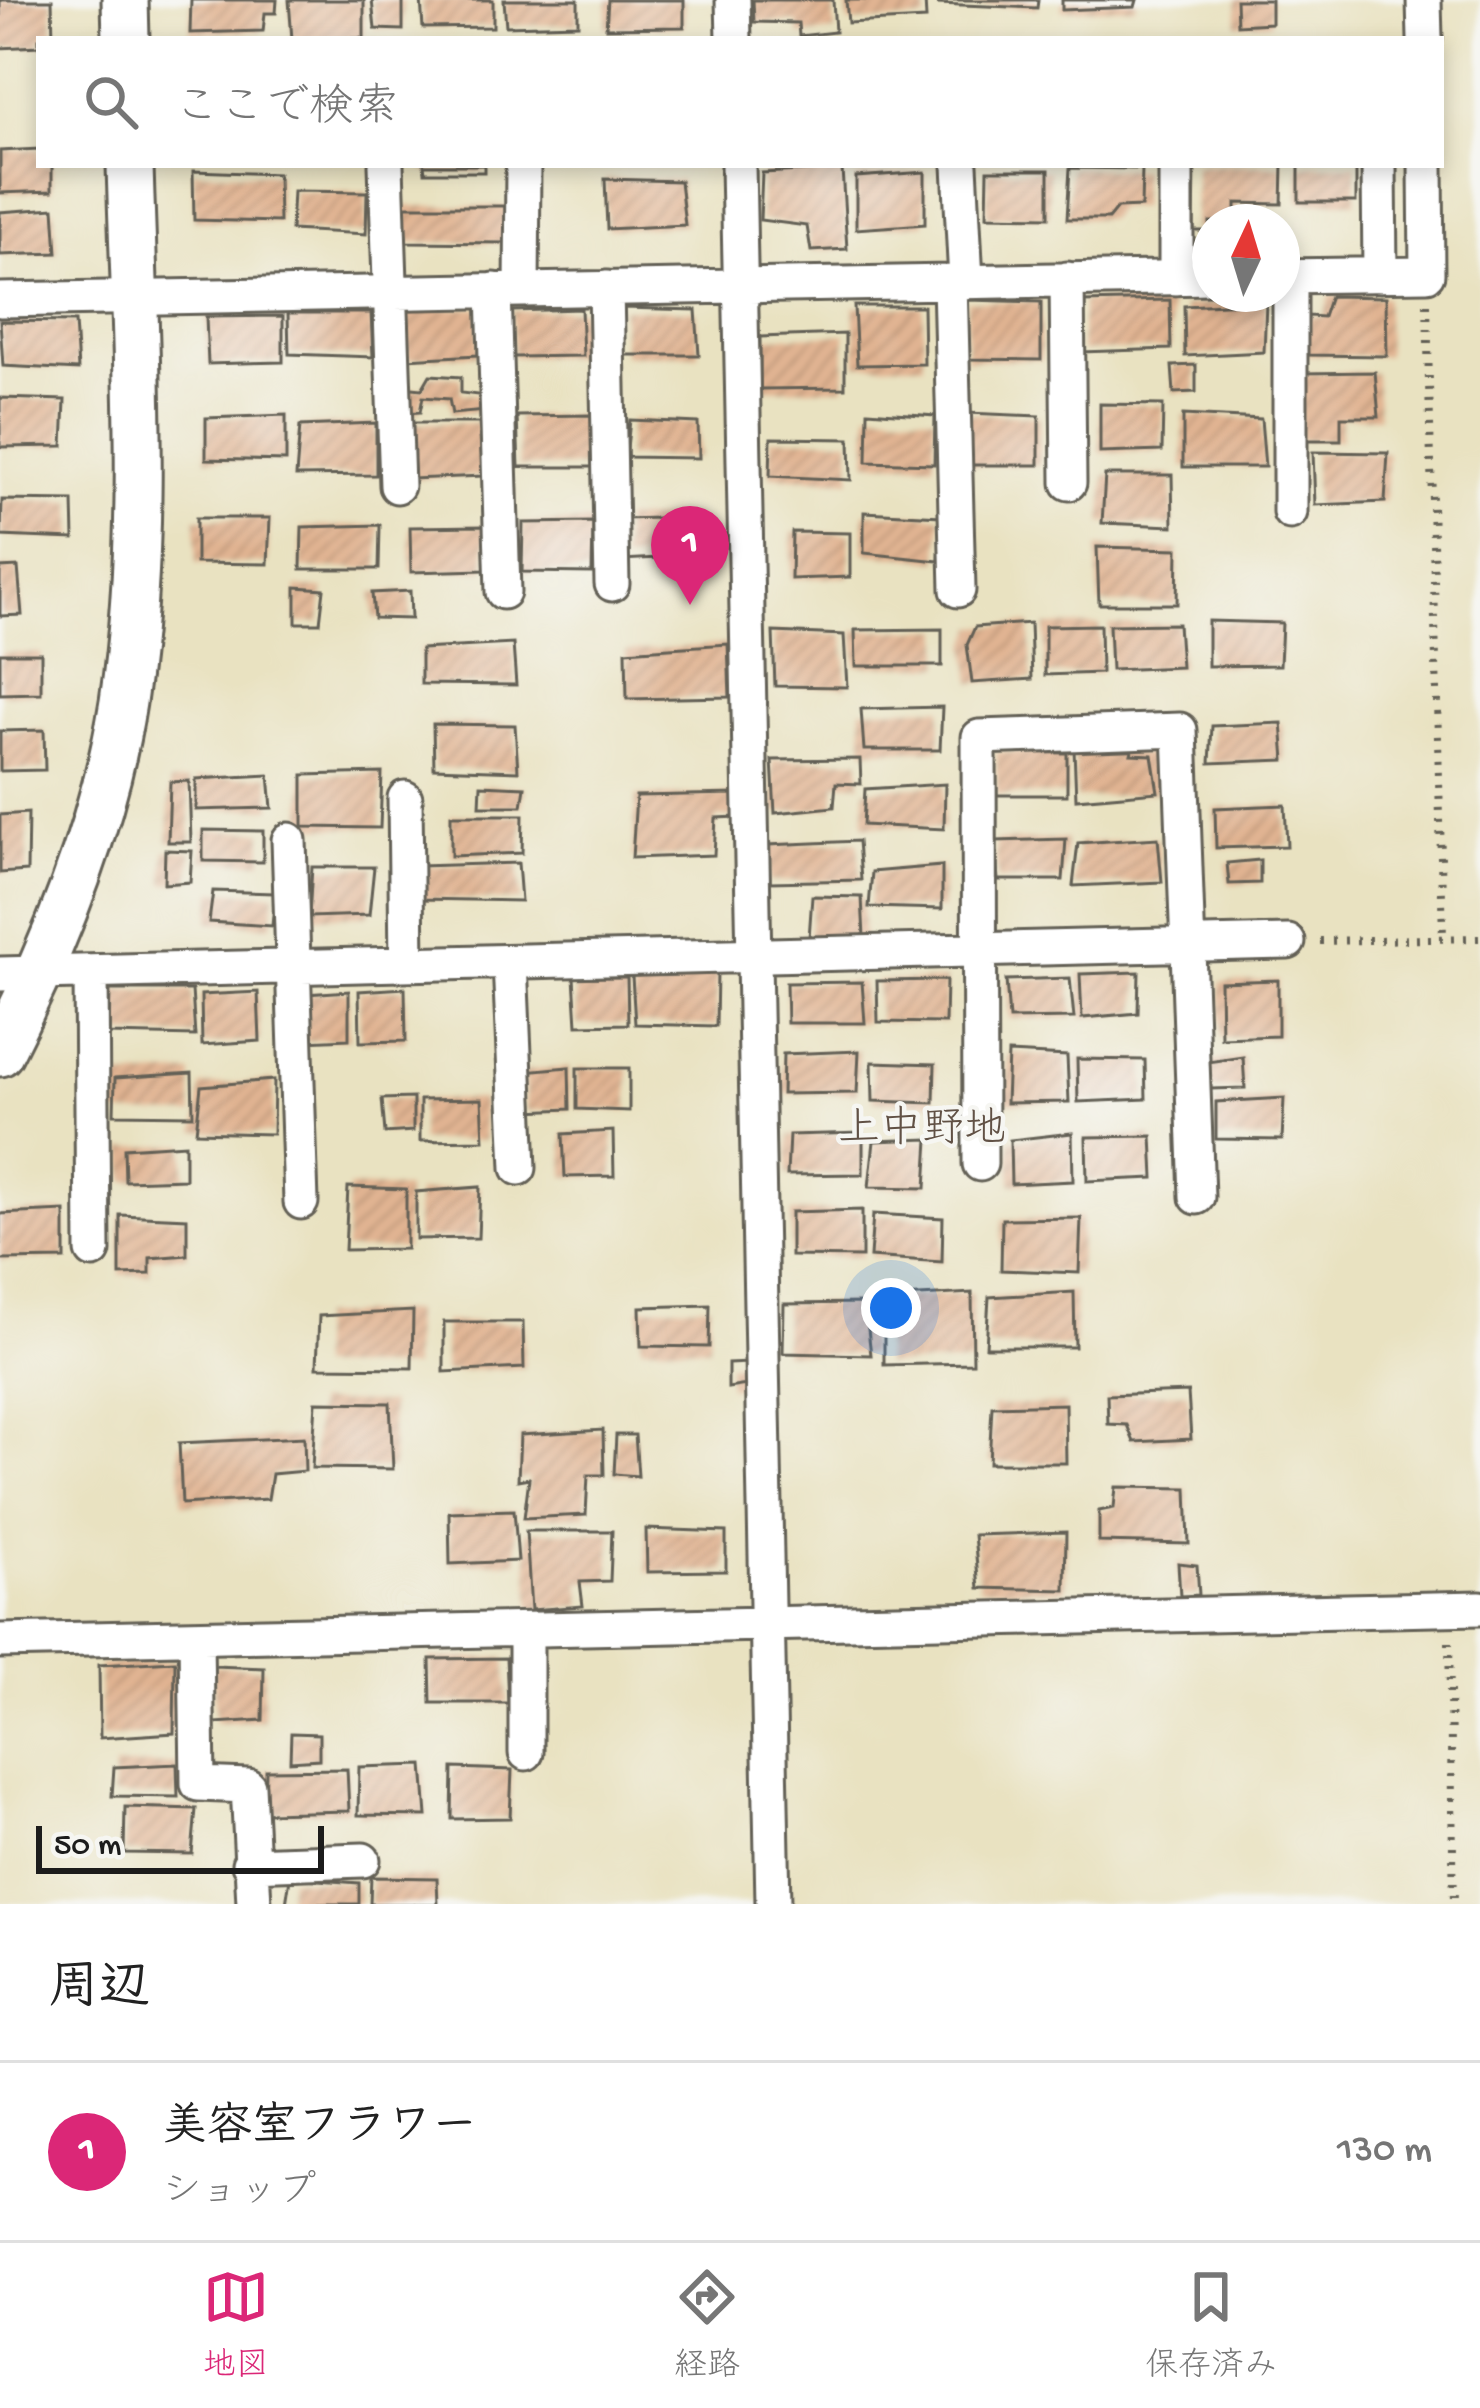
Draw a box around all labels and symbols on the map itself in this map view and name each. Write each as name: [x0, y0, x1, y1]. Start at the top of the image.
north arrow: [1192, 204, 1300, 312]
pin: 1: [651, 506, 729, 605]
district label: 上中野地: [838, 1105, 1006, 1157]
your location: [861, 1278, 921, 1338]
scale bar: [36, 1820, 324, 1873]

